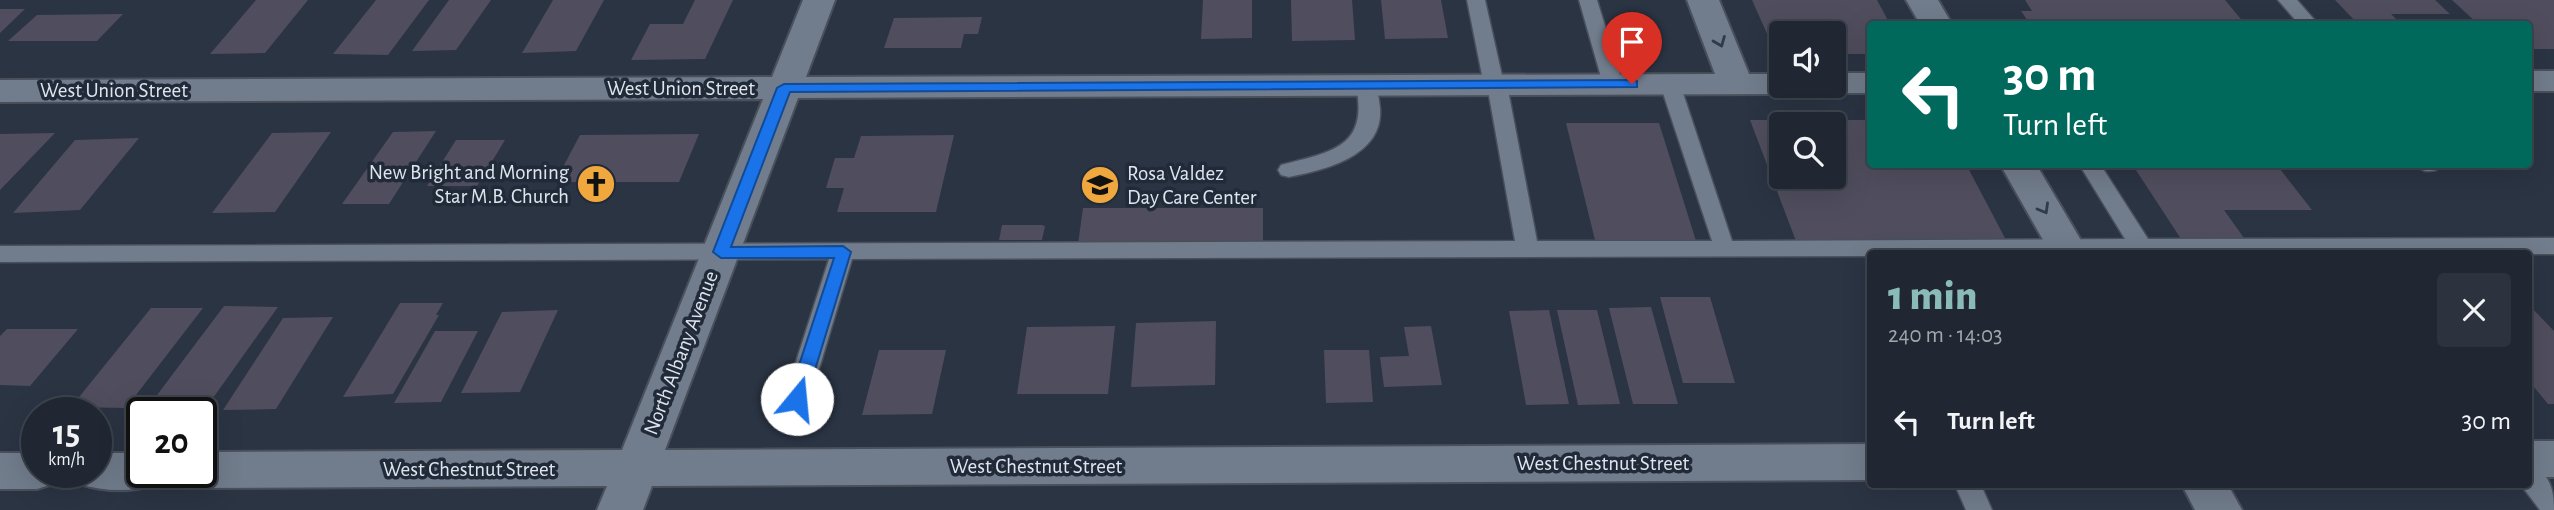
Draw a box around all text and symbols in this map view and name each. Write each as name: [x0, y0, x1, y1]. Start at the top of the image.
pin: [1602, 12.0, 1662, 84]
map controls: [1769, 21, 1846, 189]
button: sound: [1769, 21, 1846, 98]
icon: arrive: [1613, 23, 1651, 61]
one-way arrow: [1711, 35, 1725, 47]
icon: left: [1888, 49, 1979, 140]
text: 30 m: [2003, 51, 2097, 100]
street label: West Union Street: [607, 78, 755, 99]
street label: West Union Street: [40, 80, 188, 101]
text: Turn left: [2003, 109, 2107, 141]
button: search: [1769, 112, 1846, 189]
place label: New Bright and Morning Star M.B. Church: [369, 162, 570, 207]
church icon: New Bright and Morning Star M.B. Church: [575, 163, 617, 205]
place label: Rosa Valdez Day Care Center: [1127, 163, 1257, 208]
school or university icon: Rosa Valdez Day Care Center: [1079, 164, 1121, 206]
one-way arrow: [2035, 202, 2048, 215]
street label: North Albany Avenue: [640, 268, 722, 438]
button: close: [2437, 273, 2511, 347]
text: 1 min: [1888, 275, 1977, 317]
text: 240 m · 14:03: [1888, 324, 2003, 347]
position arrow: [760, 362, 834, 436]
speed limit sign: 20: [126, 397, 217, 488]
icon: left: [1888, 403, 1926, 441]
text: Turn left: [1947, 408, 2035, 434]
text: 30 m: [2461, 408, 2511, 434]
text: 15: [53, 416, 80, 451]
text: km/h: [48, 451, 85, 469]
street label: West Chestnut Street: [1517, 453, 1690, 474]
street label: West Chestnut Street: [950, 456, 1123, 477]
street label: West Chestnut Street: [383, 459, 556, 480]

